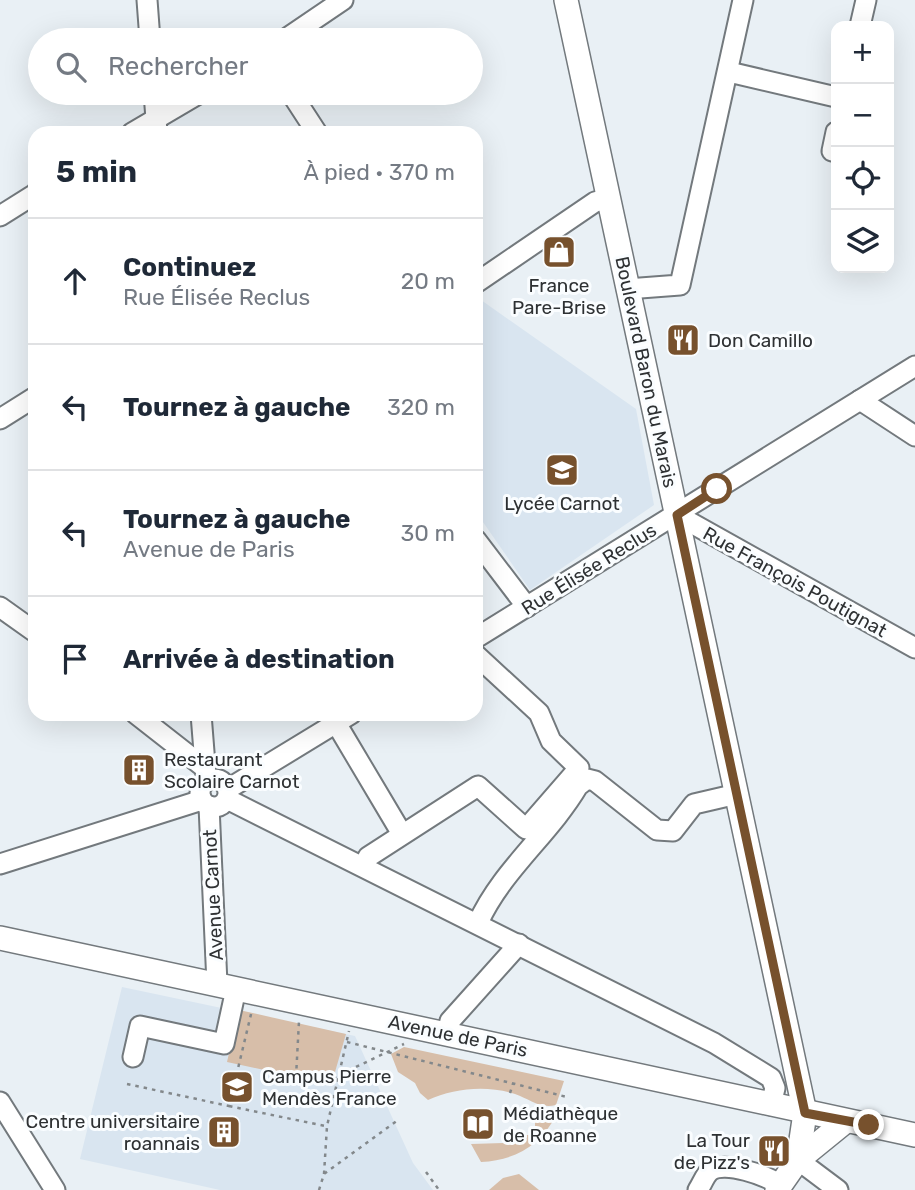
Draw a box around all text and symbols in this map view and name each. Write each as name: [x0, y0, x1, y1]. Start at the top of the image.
map controls: [831, 21, 894, 273]
button: +: [831, 21, 894, 84]
search box: [28, 28, 483, 105]
icon: search: [52, 48, 90, 86]
text: Rechercher: [108, 51, 248, 82]
button: −: [831, 84, 894, 147]
button: locate: [831, 147, 894, 210]
text: 5 min: [56, 154, 137, 190]
text: À pied · 370 m: [304, 158, 455, 186]
button: layers: [831, 210, 894, 273]
shop icon: France Pare-Brise: [540, 233, 578, 271]
text: Continuez: [123, 252, 256, 283]
street label: Boulevard Baron du Marais: [610, 254, 682, 490]
icon: ahead: [56, 262, 94, 300]
text: 20 m: [401, 267, 455, 295]
place label: France Pare-Brise: [512, 274, 606, 319]
text: Rue Élisée Reclus: [123, 283, 310, 311]
restaurant icon: Don Camillo: [664, 321, 702, 359]
place label: Don Camillo: [708, 329, 813, 352]
icon: left: [56, 388, 94, 426]
text: Tournez à gauche: [123, 392, 351, 423]
text: 320 m: [387, 393, 455, 421]
school or university icon: Lycée Carnot: [543, 451, 581, 489]
route start: [701, 473, 732, 504]
place label: Lycée Carnot: [504, 492, 620, 515]
text: Tournez à gauche: [123, 504, 351, 535]
icon: left: [56, 514, 94, 552]
street label: Rue Élisée Reclus: [517, 518, 661, 620]
text: 30 m: [400, 519, 455, 547]
street label: Rue François Poutignat: [699, 522, 891, 642]
text: Avenue de Paris: [123, 535, 295, 563]
icon: arrive: [56, 640, 94, 678]
text: Arrivée à destination: [123, 644, 395, 675]
place label: Restaurant Scolaire Carnot: [164, 748, 300, 793]
building icon: Restaurant Scolaire Carnot: [120, 751, 158, 789]
street label: Avenue Carnot: [198, 828, 228, 961]
street label: Avenue de Paris: [386, 1010, 530, 1062]
place label: Campus Pierre Mendès France: [262, 1065, 397, 1110]
school or university icon: Campus Pierre Mendès France: [218, 1068, 256, 1106]
place label: Médiathèque de Roanne: [503, 1102, 618, 1147]
library icon: Médiathèque de Roanne: [459, 1105, 497, 1143]
route end: [853, 1109, 884, 1140]
place label: Centre universitaire roannais: [26, 1110, 200, 1155]
building icon: Centre universitaire roannais: [205, 1113, 243, 1151]
place label: La Tour de Pizz's: [674, 1129, 751, 1174]
restaurant icon: La Tour de Pizz's: [755, 1132, 793, 1170]

